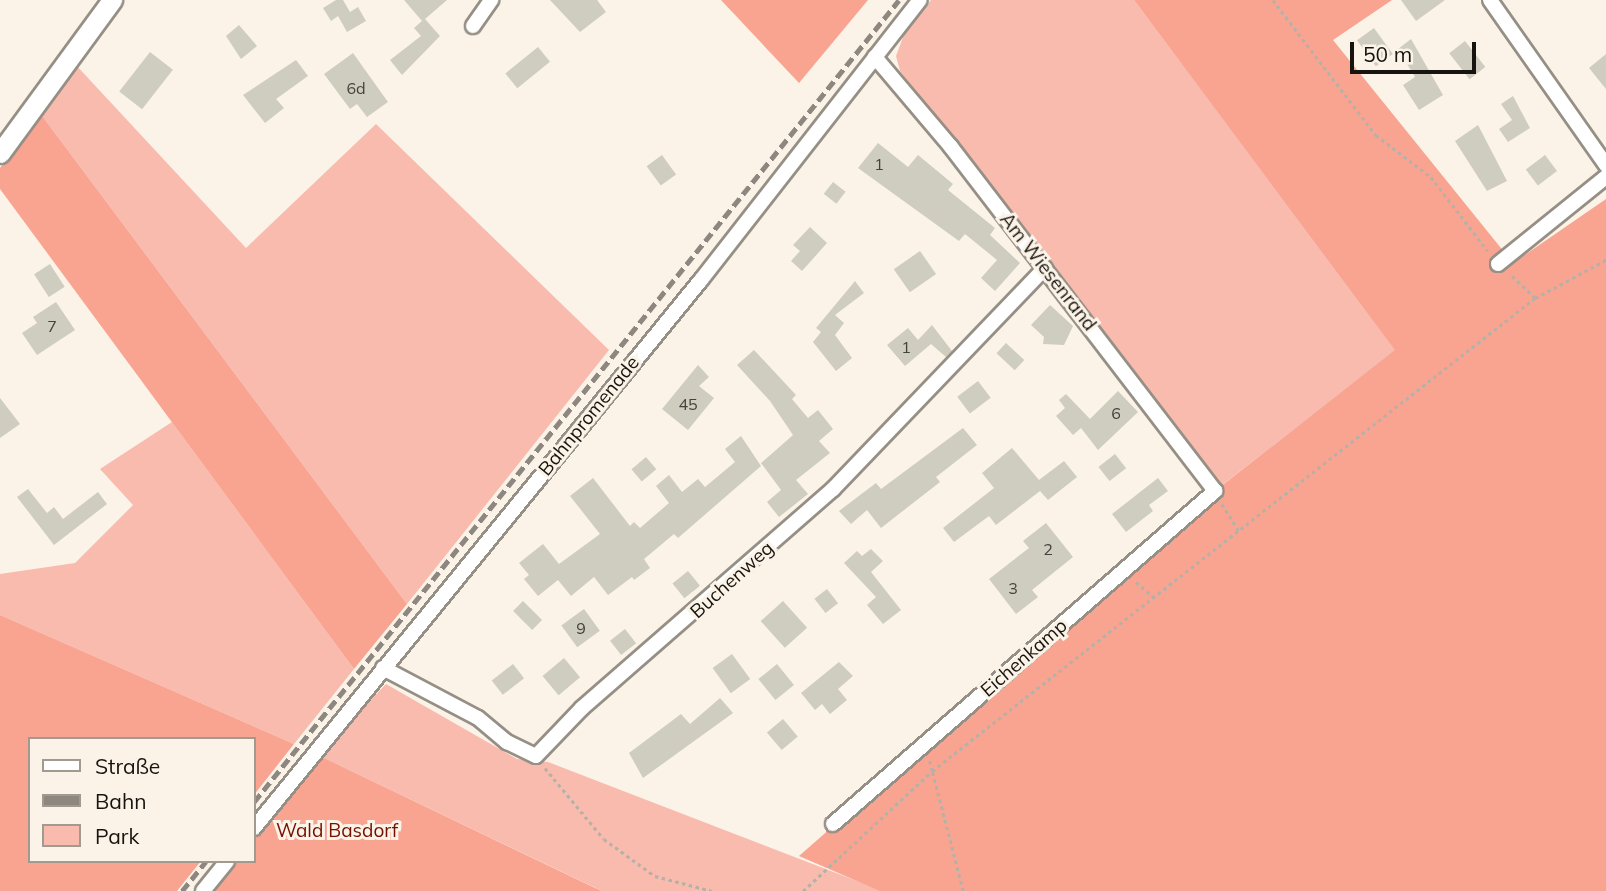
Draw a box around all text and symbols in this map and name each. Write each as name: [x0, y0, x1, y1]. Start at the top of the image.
scale bar: [1354, 28, 1480, 72]
text: 50 m: [1363, 41, 1412, 67]
house number: 6d: [346, 78, 366, 98]
house number: 1: [874, 154, 884, 174]
street label: Am Wiesenrand: [995, 209, 1101, 335]
house number: 7: [47, 316, 57, 336]
house number: 1: [901, 337, 911, 357]
street label: Bahnpromenade: [534, 352, 644, 480]
house number: 45: [678, 394, 698, 414]
house number: 6: [1111, 403, 1121, 423]
street label: Buchenweg: [686, 537, 778, 623]
house number: 2: [1043, 539, 1053, 559]
house number: 3: [1008, 578, 1018, 598]
street label: Eichenkamp: [976, 614, 1072, 702]
house number: 9: [576, 618, 586, 638]
legend: [28, 737, 256, 863]
text: Straße: [95, 753, 160, 779]
text: Bahn: [95, 788, 147, 814]
park label: Wald Basdorf: [276, 820, 398, 842]
text: Park: [95, 823, 139, 849]

